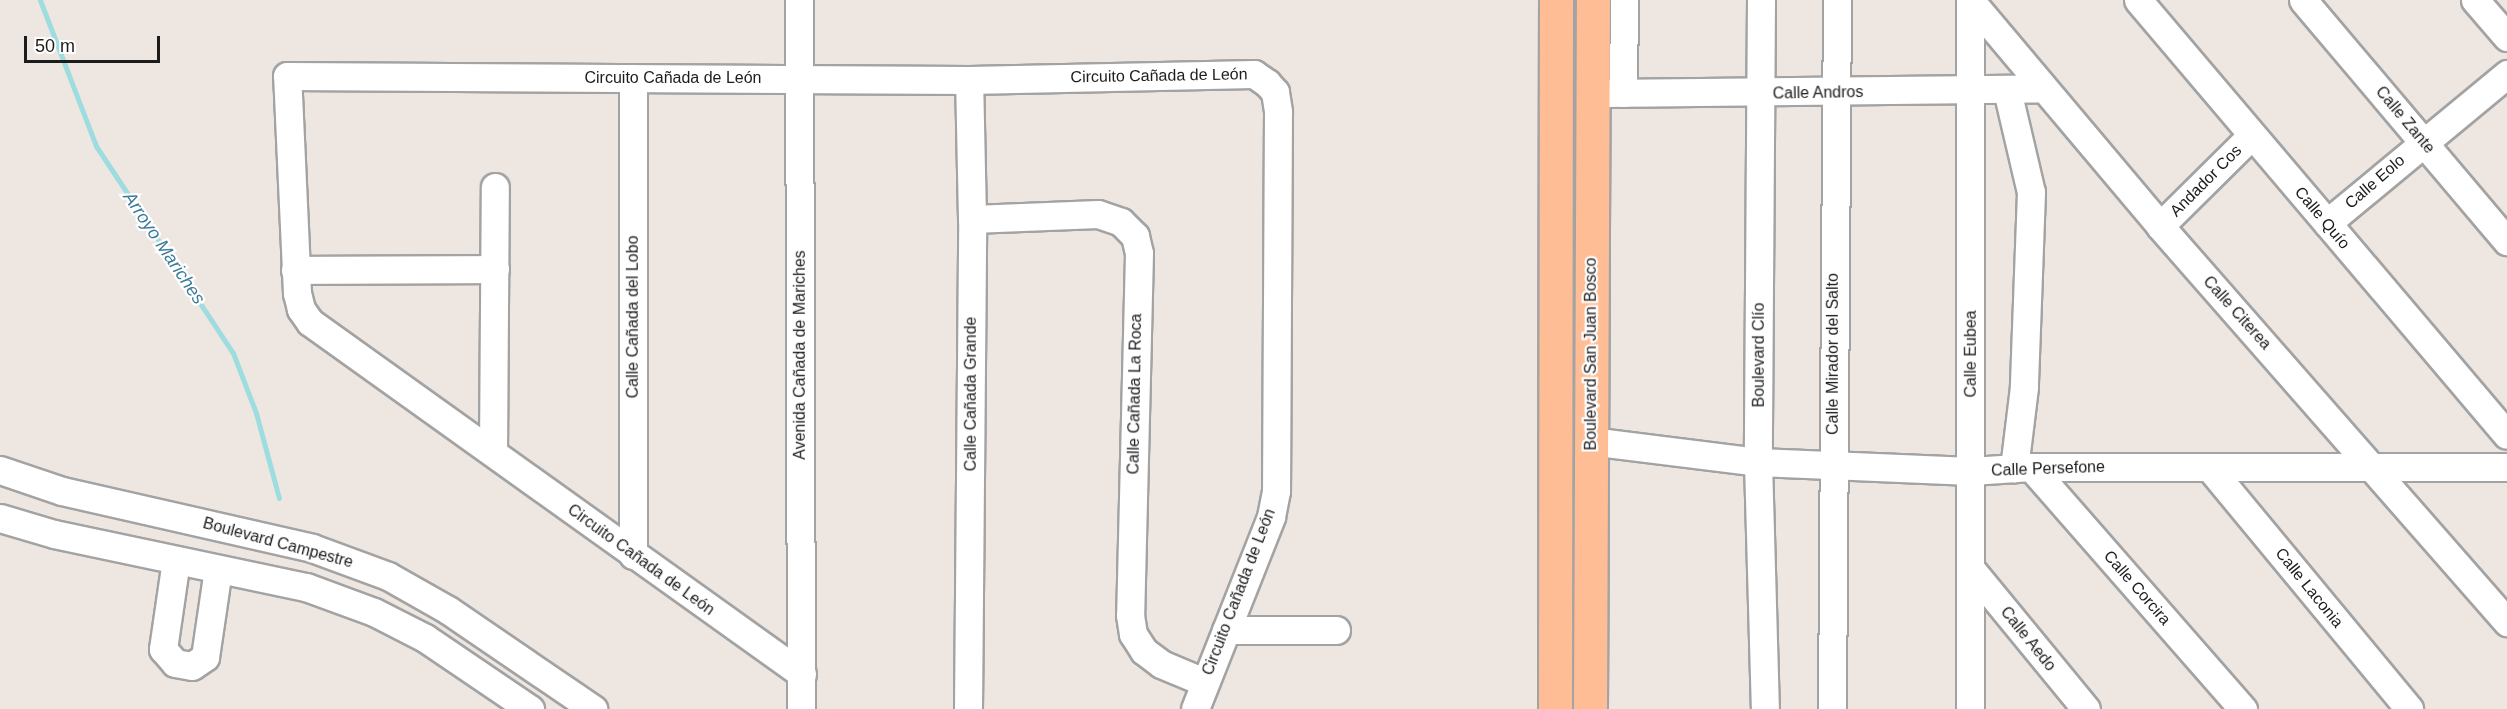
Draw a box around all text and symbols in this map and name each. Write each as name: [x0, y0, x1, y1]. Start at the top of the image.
scale bar: [27, 24, 164, 62]
text: 50 m: [35, 36, 75, 56]
street label: Circuito Cañada de León: [1070, 65, 1248, 87]
street label: Circuito Cañada de León: [584, 68, 762, 88]
street label: Calle Zante: [2371, 82, 2439, 158]
street label: Calle Andros: [1772, 83, 1864, 103]
street label: Andador Cos: [2166, 141, 2246, 221]
street label: Calle Eolo: [2341, 151, 2409, 213]
street label: Calle Quío: [2290, 183, 2354, 253]
water label: Arroyo Mariches: [118, 188, 210, 308]
street label: Calle Cañada del Lobo: [623, 236, 643, 398]
street label: Avenida Cañada de Mariches: [790, 250, 810, 460]
street label: Boulevard San Juan Bosco: [1581, 257, 1601, 451]
street label: Calle Citerea: [2199, 272, 2275, 354]
street label: Calle Mirador del Salto: [1823, 273, 1843, 435]
street label: Boulevard Clío: [1749, 303, 1769, 407]
street label: Calle Eubea: [1961, 310, 1981, 398]
street label: Calle Cañada La Roca: [1124, 313, 1146, 475]
street label: Calle Cañada Grande: [961, 317, 981, 471]
street label: Calle Persefone: [1991, 457, 2105, 481]
street label: Circuito Cañada de León: [564, 500, 718, 620]
street label: Circuito Cañada de León: [1198, 506, 1280, 678]
street label: Boulevard Campestre: [201, 514, 355, 572]
street label: Calle Laconia: [2271, 544, 2347, 632]
street label: Calle Corcira: [2099, 547, 2175, 629]
street label: Calle Aedo: [1996, 603, 2060, 675]

